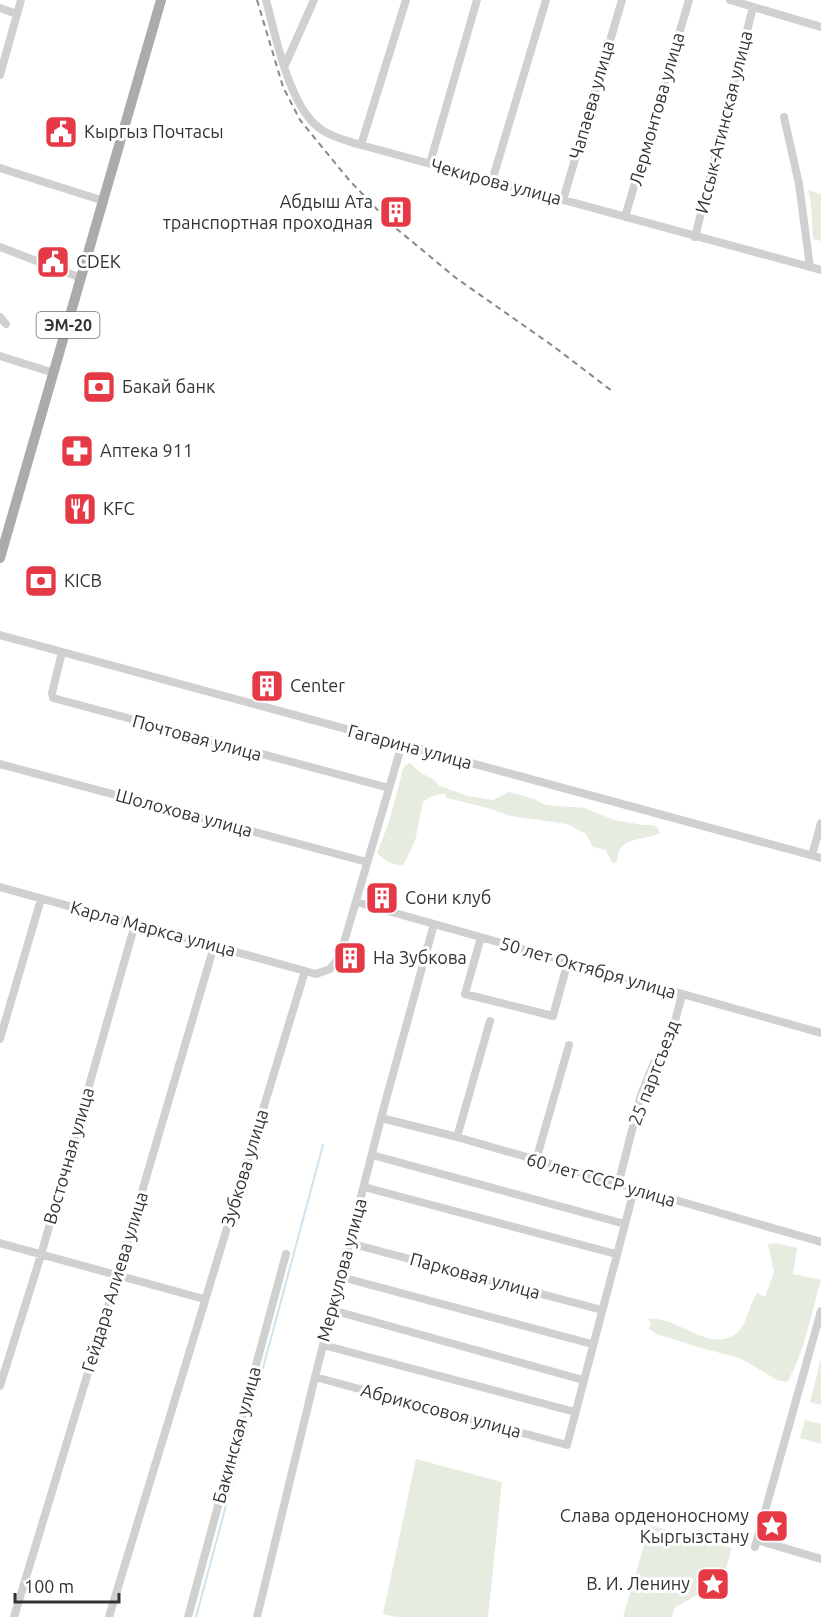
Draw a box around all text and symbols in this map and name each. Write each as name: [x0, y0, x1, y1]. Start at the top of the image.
street label: Иссык-Атинская улица: [691, 28, 755, 215]
street label: Лермонтова улица: [625, 30, 687, 187]
street label: Чапаева улица: [565, 38, 618, 161]
public building icon: Кыргыз Почтасы: [43, 114, 79, 150]
place label: Кыргыз Почтасы: [84, 121, 224, 141]
street label: Чекирова улица: [429, 154, 564, 208]
place label: Абдыш Ата транспортная проходная: [163, 191, 373, 232]
building icon: Абдыш Ата транспортная проходная: [378, 194, 414, 230]
public building icon: CDEK: [35, 244, 71, 280]
place label: CDEK: [76, 251, 121, 271]
road number: ЭМ-20: [36, 312, 100, 338]
bank icon: Бакай банк: [81, 369, 117, 405]
place label: Бакай банк: [122, 376, 215, 396]
pharmacy icon: Аптека 911: [59, 433, 95, 469]
place label: Аптека 911: [100, 440, 193, 460]
restaurant icon: KFC: [62, 491, 98, 527]
place label: KFC: [103, 498, 134, 518]
bank icon: KICB: [23, 563, 59, 599]
place label: KICB: [64, 570, 102, 590]
building icon: Center: [249, 668, 285, 704]
place label: Center: [290, 675, 345, 695]
street label: Почтовая улица: [130, 710, 264, 764]
street label: Гагарина улица: [346, 720, 474, 772]
street label: Шолохова улица: [114, 784, 255, 840]
building icon: Сони клуб: [364, 880, 400, 916]
place label: Сони клуб: [405, 887, 491, 907]
street label: Карла Маркса улица: [69, 896, 238, 960]
street label: 50 лет Октября улица: [498, 932, 679, 1002]
building icon: На Зубкова: [332, 940, 368, 976]
place label: На Зубкова: [373, 947, 467, 967]
street label: 25 партсъезд: [624, 1017, 682, 1128]
street label: Восточная улица: [39, 1085, 97, 1226]
street label: Зубкова улица: [217, 1107, 271, 1229]
street label: 60 лет СССР улица: [525, 1148, 678, 1210]
street label: Гейдара Алиева улица: [77, 1189, 151, 1374]
street label: Меркулова улица: [312, 1196, 370, 1344]
street label: Парковая улица: [408, 1248, 543, 1302]
street label: Бакинская улица: [208, 1364, 264, 1505]
street label: Абрикосовоя улица: [359, 1379, 524, 1441]
place label: Слава орденоносному Кыргызстану: [560, 1505, 749, 1546]
place icon: Слава орденоносному Кыргызстану: [754, 1508, 790, 1544]
scale bar: [15, 1566, 118, 1604]
place icon: В. И. Ленину: [695, 1566, 731, 1602]
place label: В. И. Ленину: [586, 1573, 690, 1593]
text: 100 m: [24, 1576, 74, 1596]

